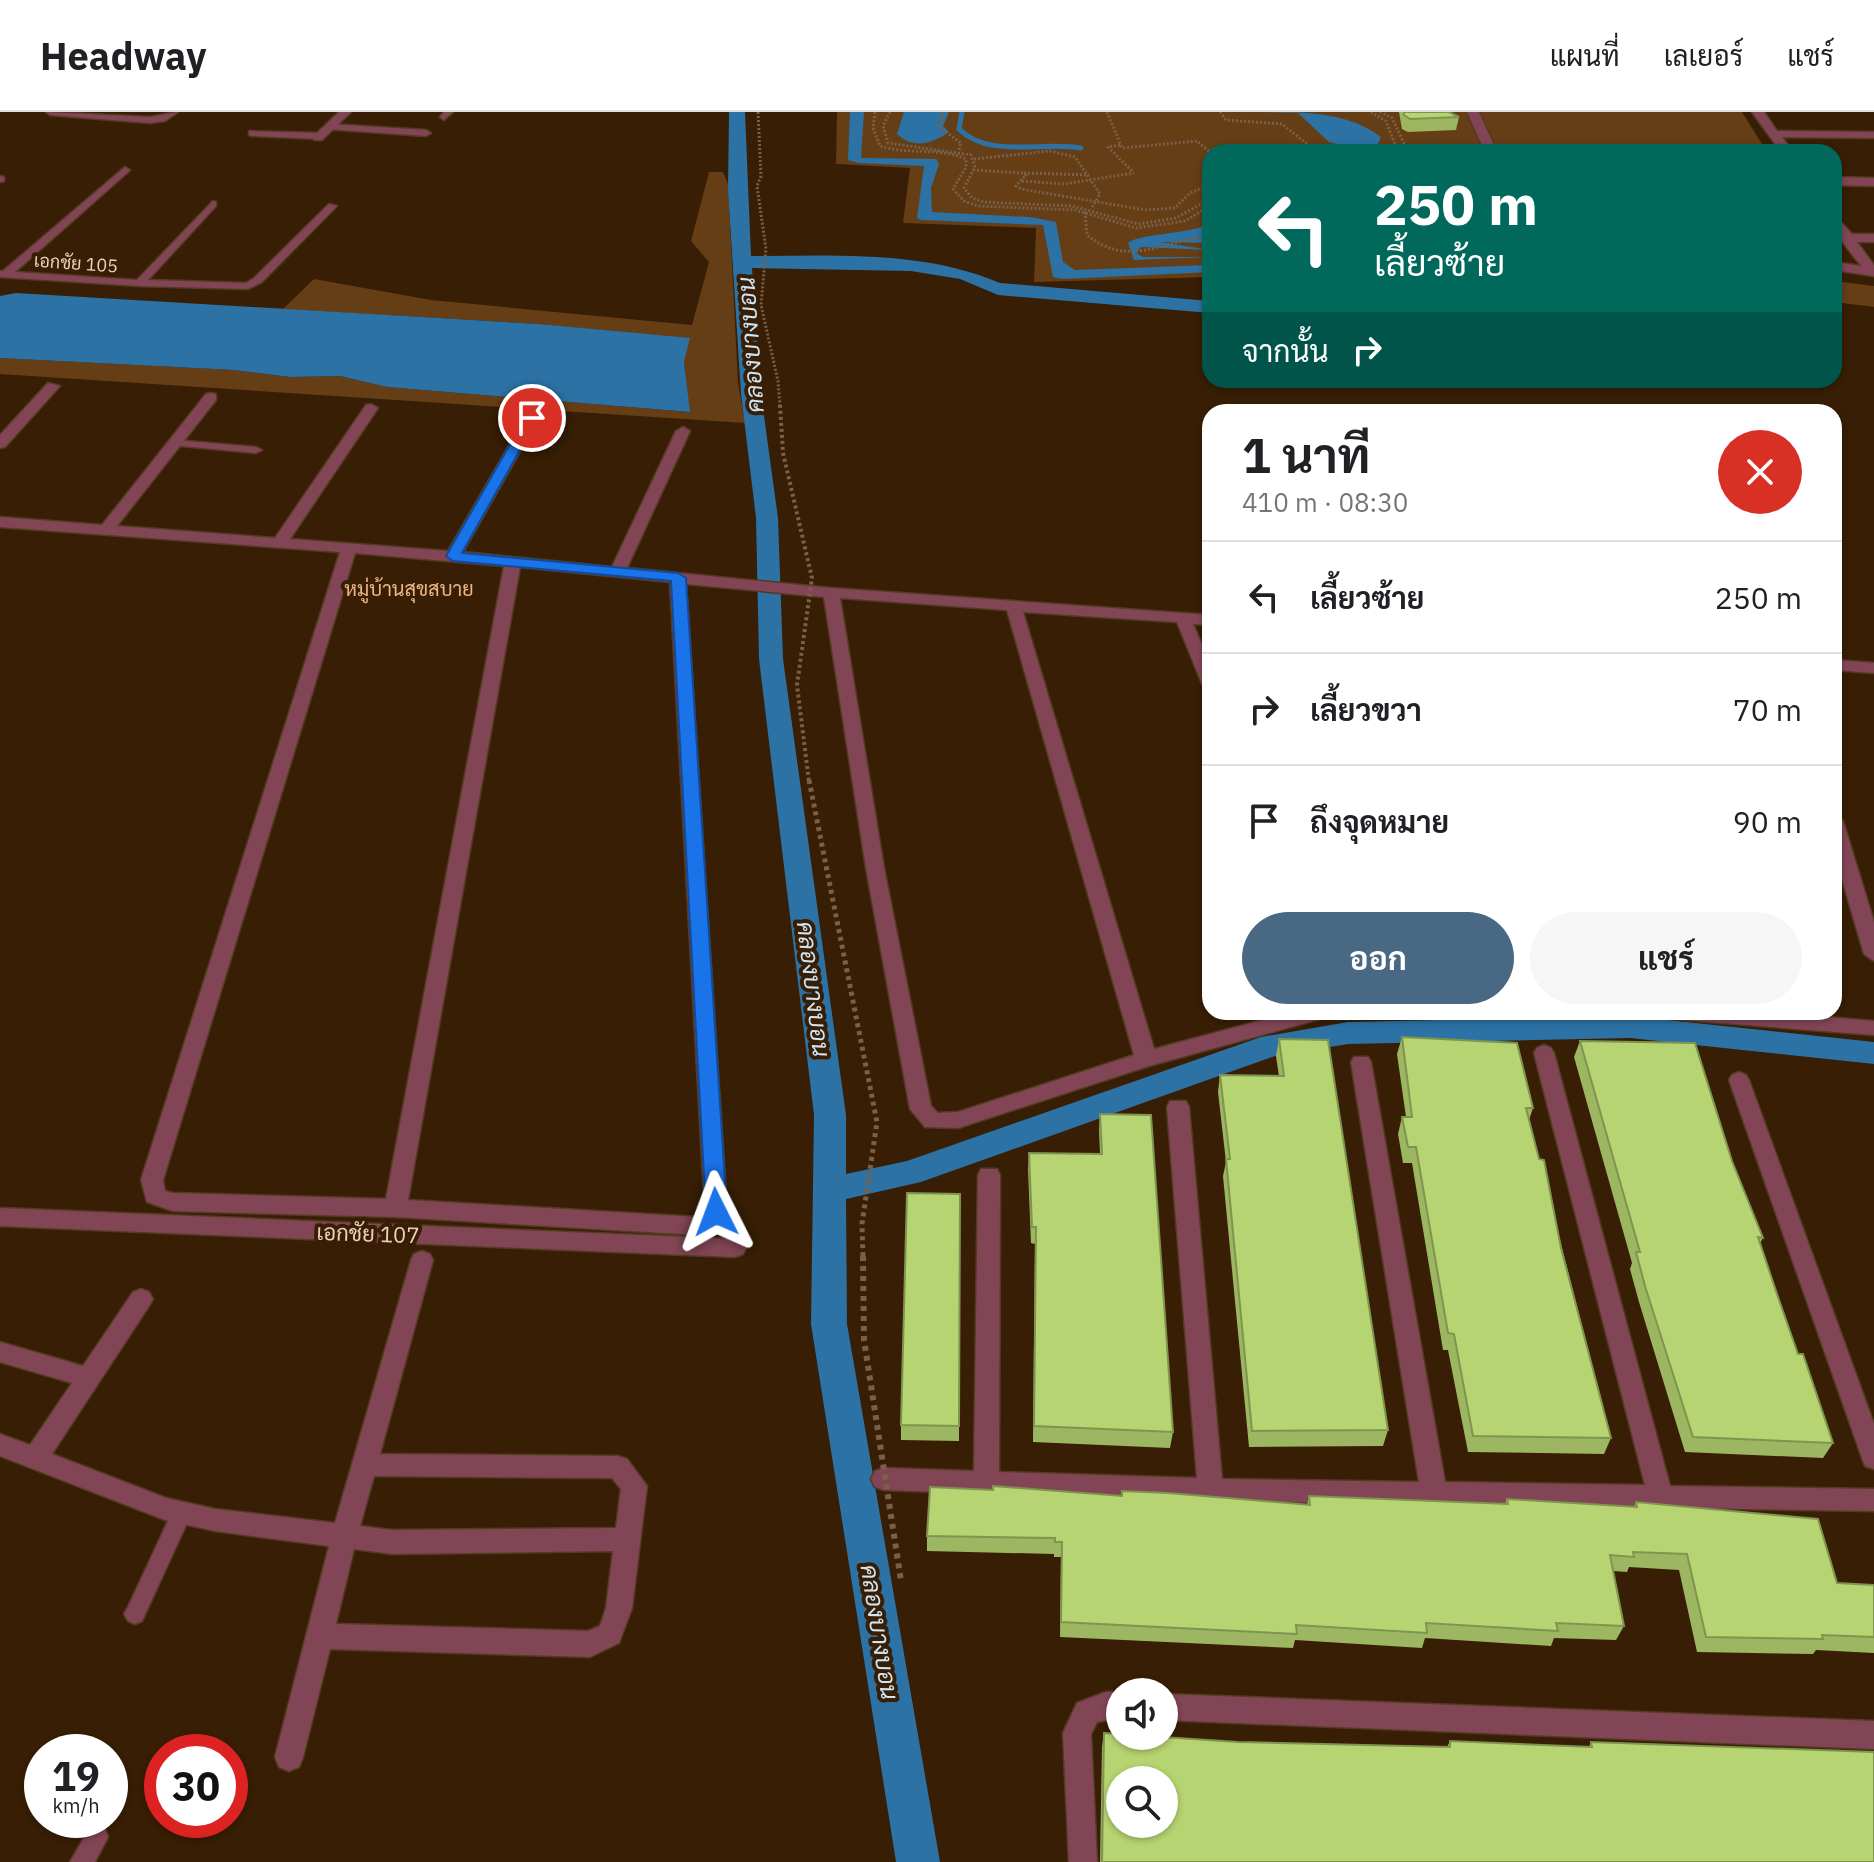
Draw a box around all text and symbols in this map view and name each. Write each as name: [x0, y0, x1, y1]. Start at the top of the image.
text: Headway: [40, 31, 207, 80]
text: แผนที่: [1550, 37, 1620, 74]
text: เลเยอร์: [1664, 37, 1743, 74]
text: แชร์: [1787, 37, 1834, 74]
text: 250 m: [1374, 168, 1538, 240]
icon: left: [1242, 176, 1346, 280]
text: เลี้ยวซ้าย: [1374, 239, 1505, 286]
street label: เอกชัย 105: [33, 249, 119, 277]
water label: คลองบางบอน: [729, 276, 771, 414]
icon: right: [1345, 328, 1389, 372]
text: จากนั้น: [1242, 331, 1329, 370]
pin: [498, 384, 566, 452]
icon: arrive: [510, 396, 554, 440]
text: 1 นาที: [1242, 424, 1370, 486]
button: close: [1718, 430, 1802, 514]
text: 410 m · 08:30: [1242, 485, 1408, 519]
district label: หมู่บ้านสุขสบาย: [344, 575, 474, 604]
icon: left: [1242, 575, 1286, 619]
text: เลี้ยวซ้าย: [1310, 578, 1424, 617]
text: 250 m: [1715, 578, 1802, 617]
icon: right: [1242, 687, 1286, 731]
text: เลี้ยวขวา: [1310, 690, 1422, 729]
text: 70 m: [1733, 690, 1802, 729]
icon: arrive: [1242, 799, 1286, 843]
text: ถึงจุดหมาย: [1310, 802, 1449, 841]
text: 90 m: [1733, 802, 1802, 841]
button: ออก: [1242, 912, 1514, 1004]
button: แชร์: [1530, 912, 1802, 1004]
water label: คลองบางบอน: [790, 919, 838, 1059]
position arrow: [674, 1170, 758, 1254]
street label: เอกชัย 107: [316, 1217, 420, 1249]
water label: คลองบางบอน: [854, 1562, 906, 1702]
map controls: [1106, 1678, 1178, 1838]
button: sound: [1106, 1678, 1178, 1750]
speed limit sign: 30: [144, 1734, 248, 1838]
text: 19: [52, 1750, 100, 1802]
button: search: [1106, 1766, 1178, 1838]
text: km/h: [52, 1792, 100, 1819]

